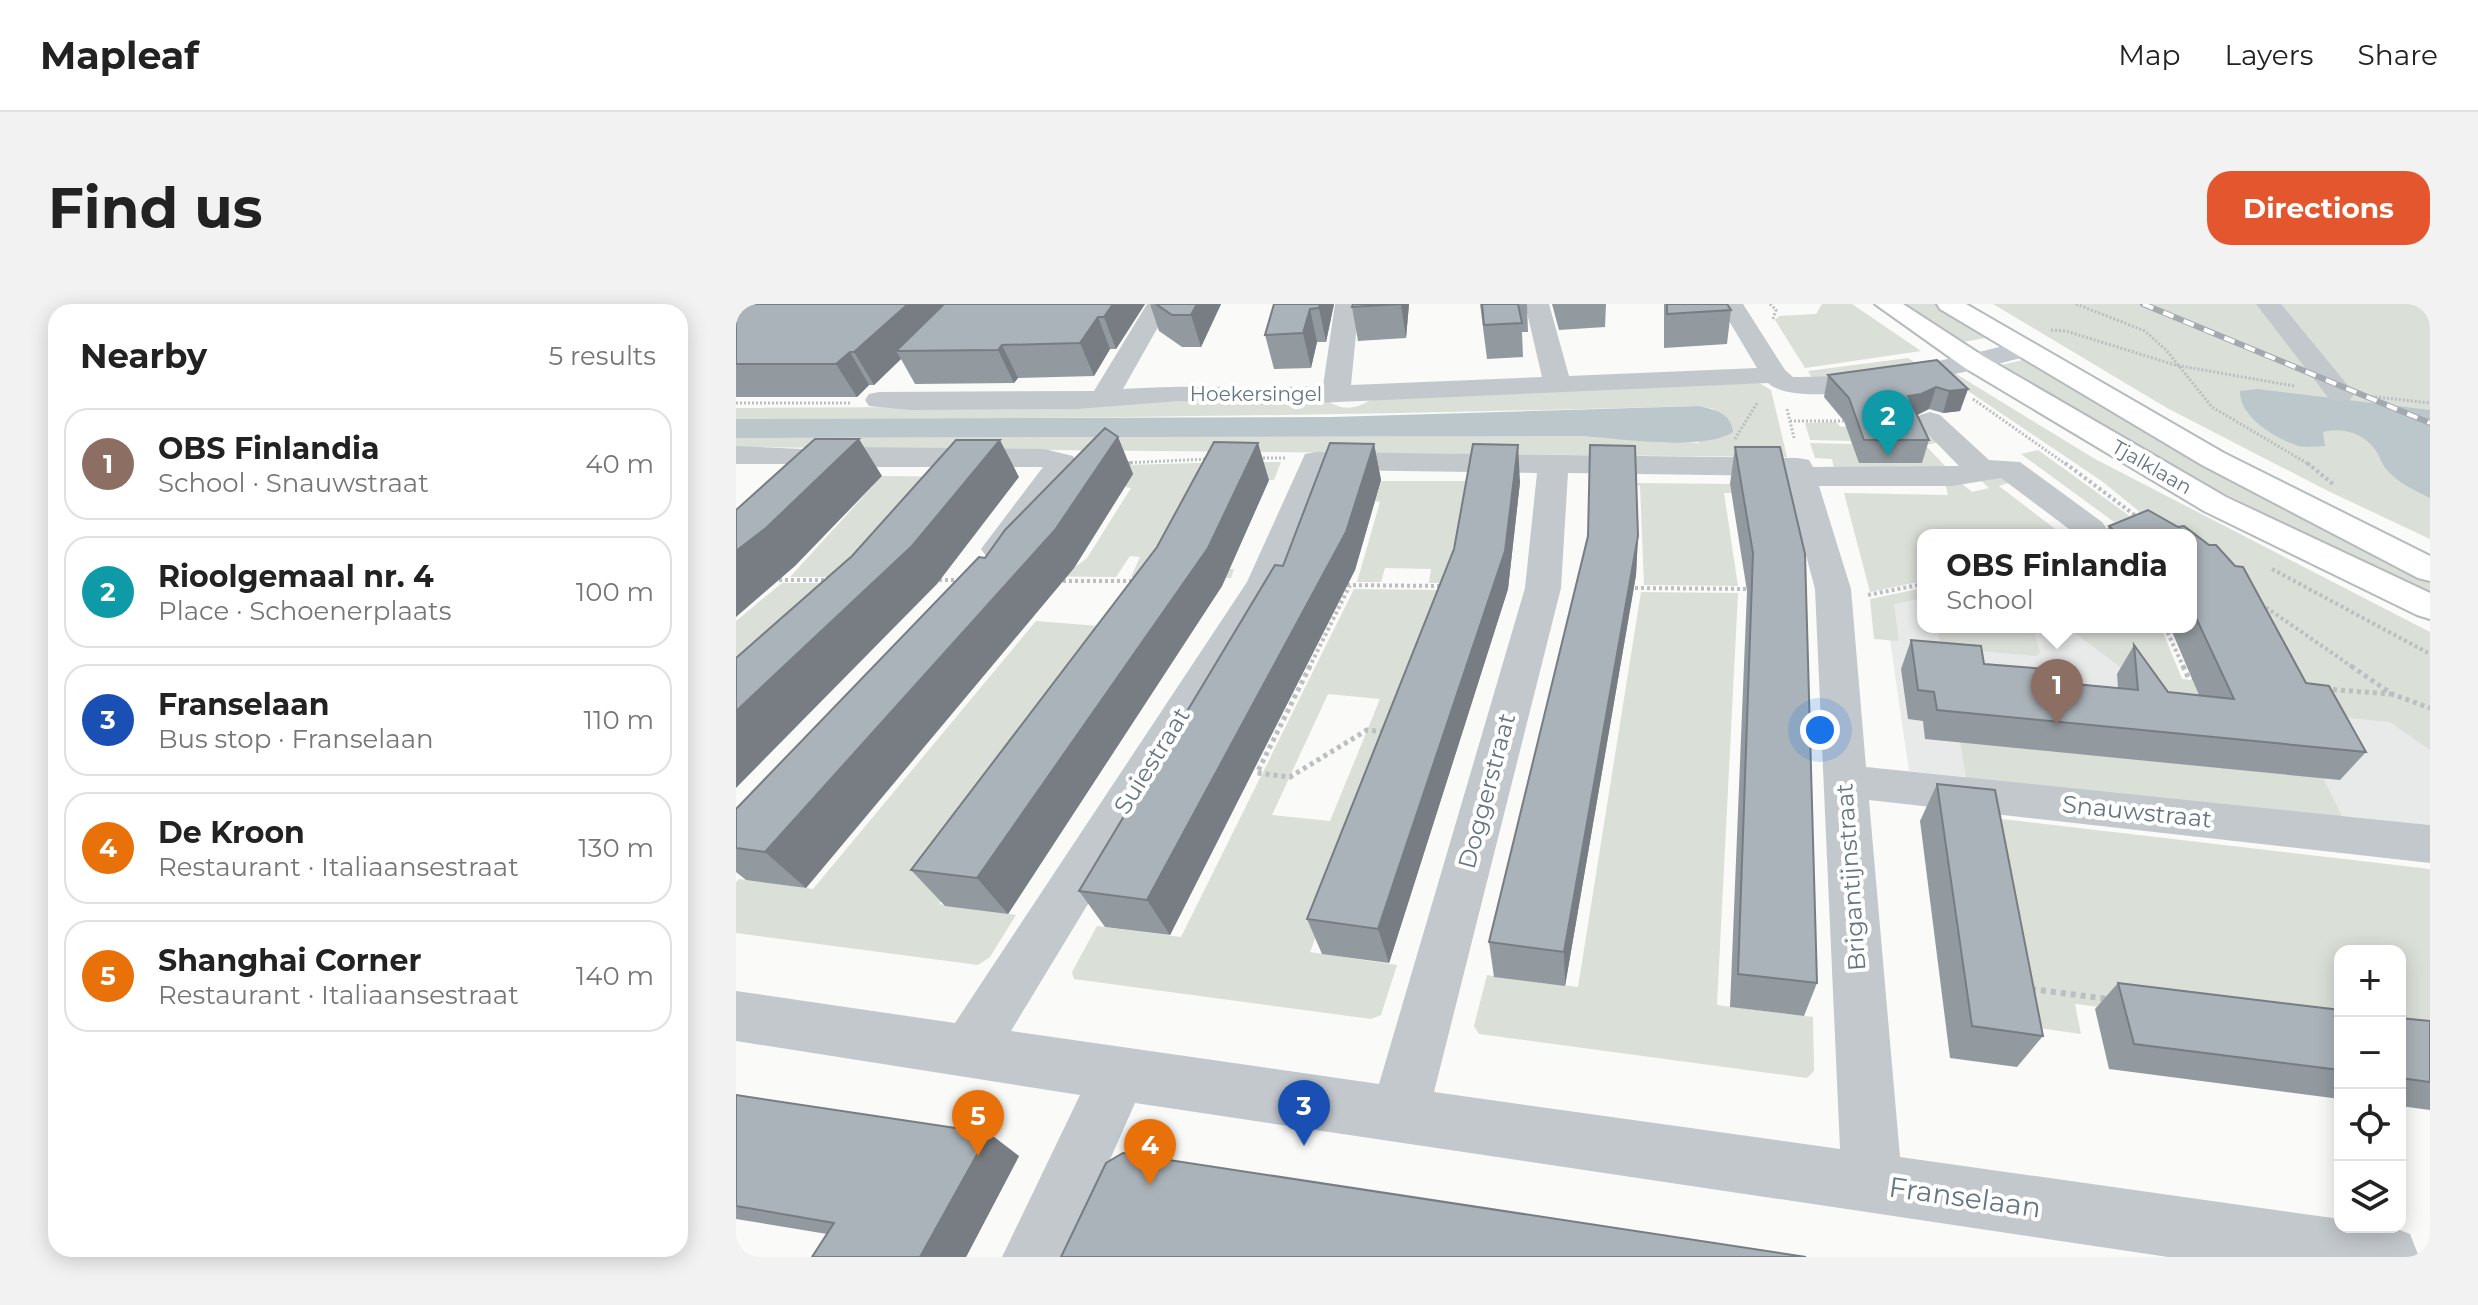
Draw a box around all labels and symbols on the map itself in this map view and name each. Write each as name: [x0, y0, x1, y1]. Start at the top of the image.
street label: Hoekersingel: [1190, 382, 1322, 406]
pin: 2: [1862, 390, 1914, 456]
street label: Tjalklaan: [2108, 435, 2196, 499]
pin: 1: [2031, 659, 2083, 725]
street label: Suiestraat: [1107, 702, 1196, 819]
street label: Doggerstraat: [1452, 710, 1521, 872]
your location: [1800, 710, 1840, 750]
street label: Brigantijnstraat: [1829, 782, 1872, 972]
street label: Snauwstraat: [2061, 789, 2214, 834]
pin: 3: [1278, 1080, 1330, 1146]
pin: 5: [952, 1090, 1004, 1156]
pin: 4: [1124, 1119, 1176, 1185]
street label: Franselaan: [1887, 1170, 2043, 1224]

